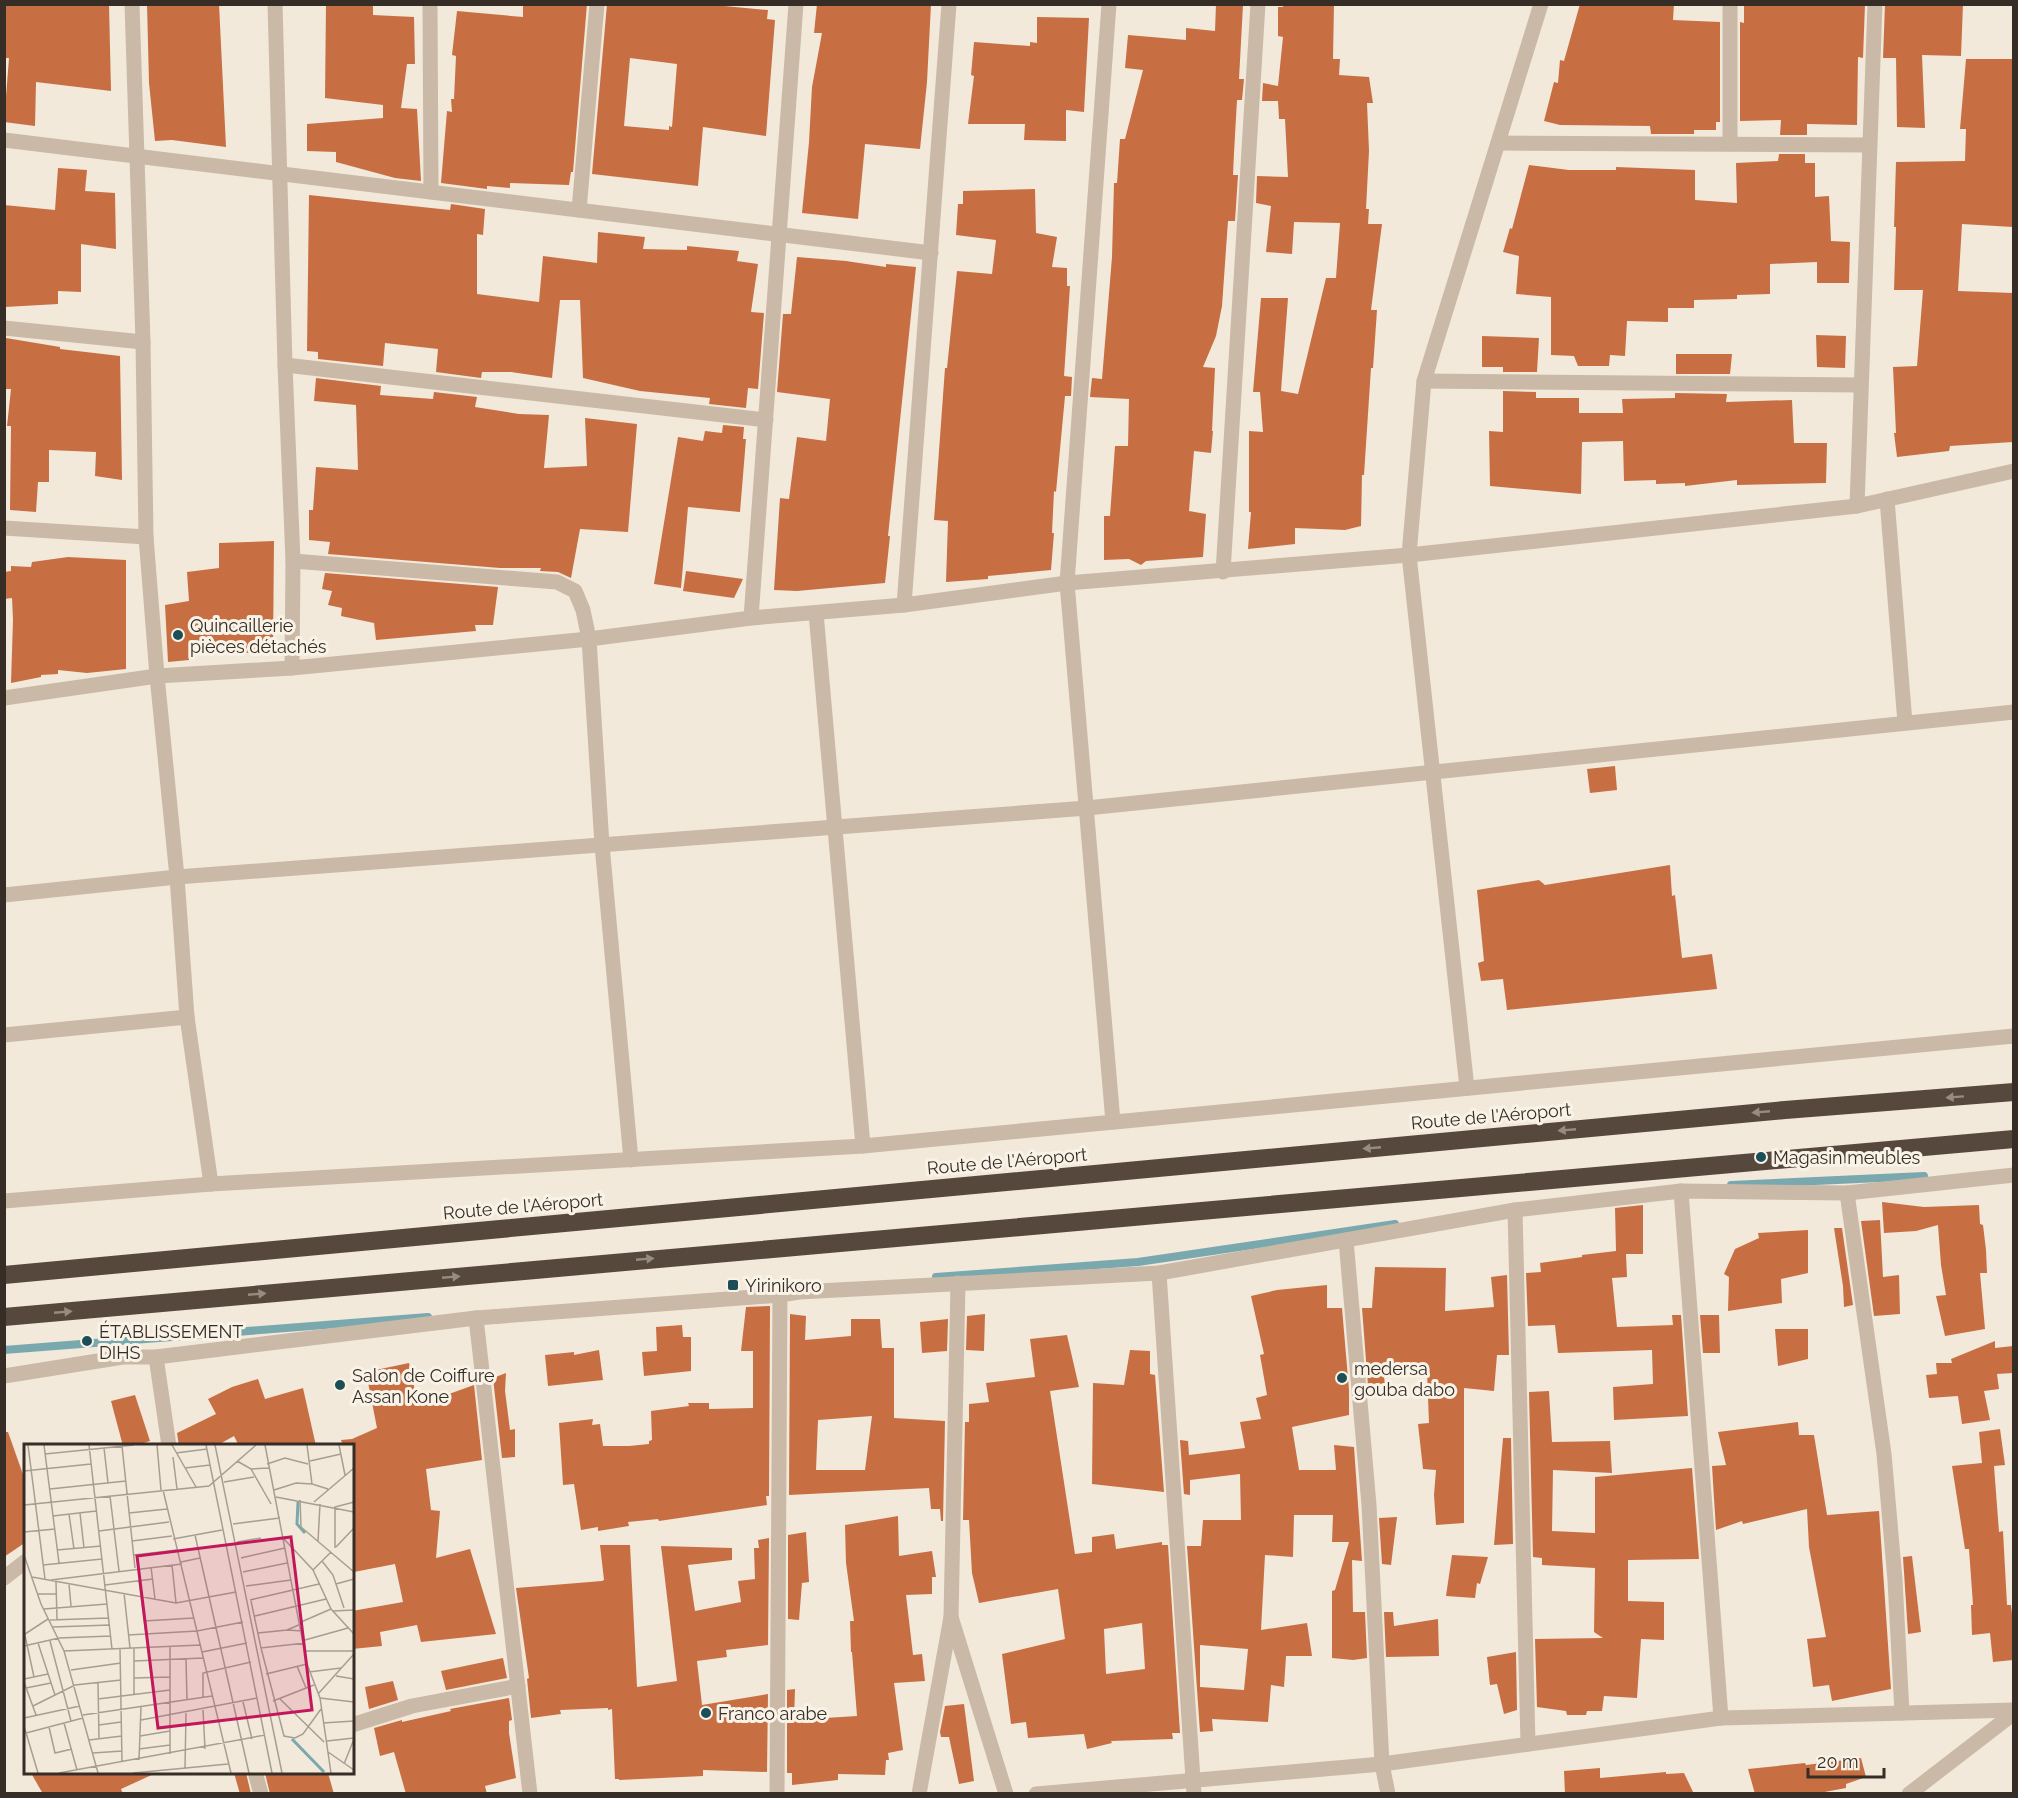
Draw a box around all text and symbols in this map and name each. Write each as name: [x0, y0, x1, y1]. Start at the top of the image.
place label: Quincaillerie pièces détachés: [190, 615, 327, 657]
marker: Quincaillerie pièces détachés: [171, 628, 185, 642]
one-way arrow: [1946, 1092, 1965, 1102]
street label: Route de l'Aéroport: [1410, 1099, 1572, 1133]
one-way arrow: [1751, 1107, 1770, 1117]
one-way arrow: [1557, 1125, 1576, 1135]
one-way arrow: [1363, 1143, 1382, 1153]
street label: Route de l'Aéroport: [926, 1144, 1088, 1178]
place label: Magasin meubles: [1773, 1147, 1921, 1168]
marker: Magasin meubles: [1754, 1150, 1768, 1164]
street label: Route de l'Aéroport: [442, 1189, 604, 1223]
one-way arrow: [636, 1254, 655, 1264]
one-way arrow: [442, 1272, 461, 1282]
place label: Yirinikoro: [745, 1275, 822, 1296]
marker: Yirinikoro: [726, 1278, 740, 1292]
one-way arrow: [248, 1289, 267, 1299]
one-way arrow: [53, 1307, 72, 1317]
place label: ÉTABLISSEMENT DIHS: [99, 1320, 243, 1363]
marker: ÉTABLISSEMENT DIHS: [80, 1334, 94, 1348]
place label: medersa gouba dabo: [1354, 1358, 1455, 1400]
place label: Salon de Coiffure Assan Kone: [352, 1365, 495, 1407]
marker: medersa gouba dabo: [1335, 1371, 1349, 1385]
marker: Salon de Coiffure Assan Kone: [333, 1378, 347, 1392]
inset map: [24, 1444, 354, 1774]
place label: Franco arabe: [718, 1703, 828, 1724]
marker: Franco arabe: [699, 1706, 713, 1720]
scale bar: [1808, 1741, 1884, 1779]
text: 20 m: [1817, 1751, 1859, 1772]

